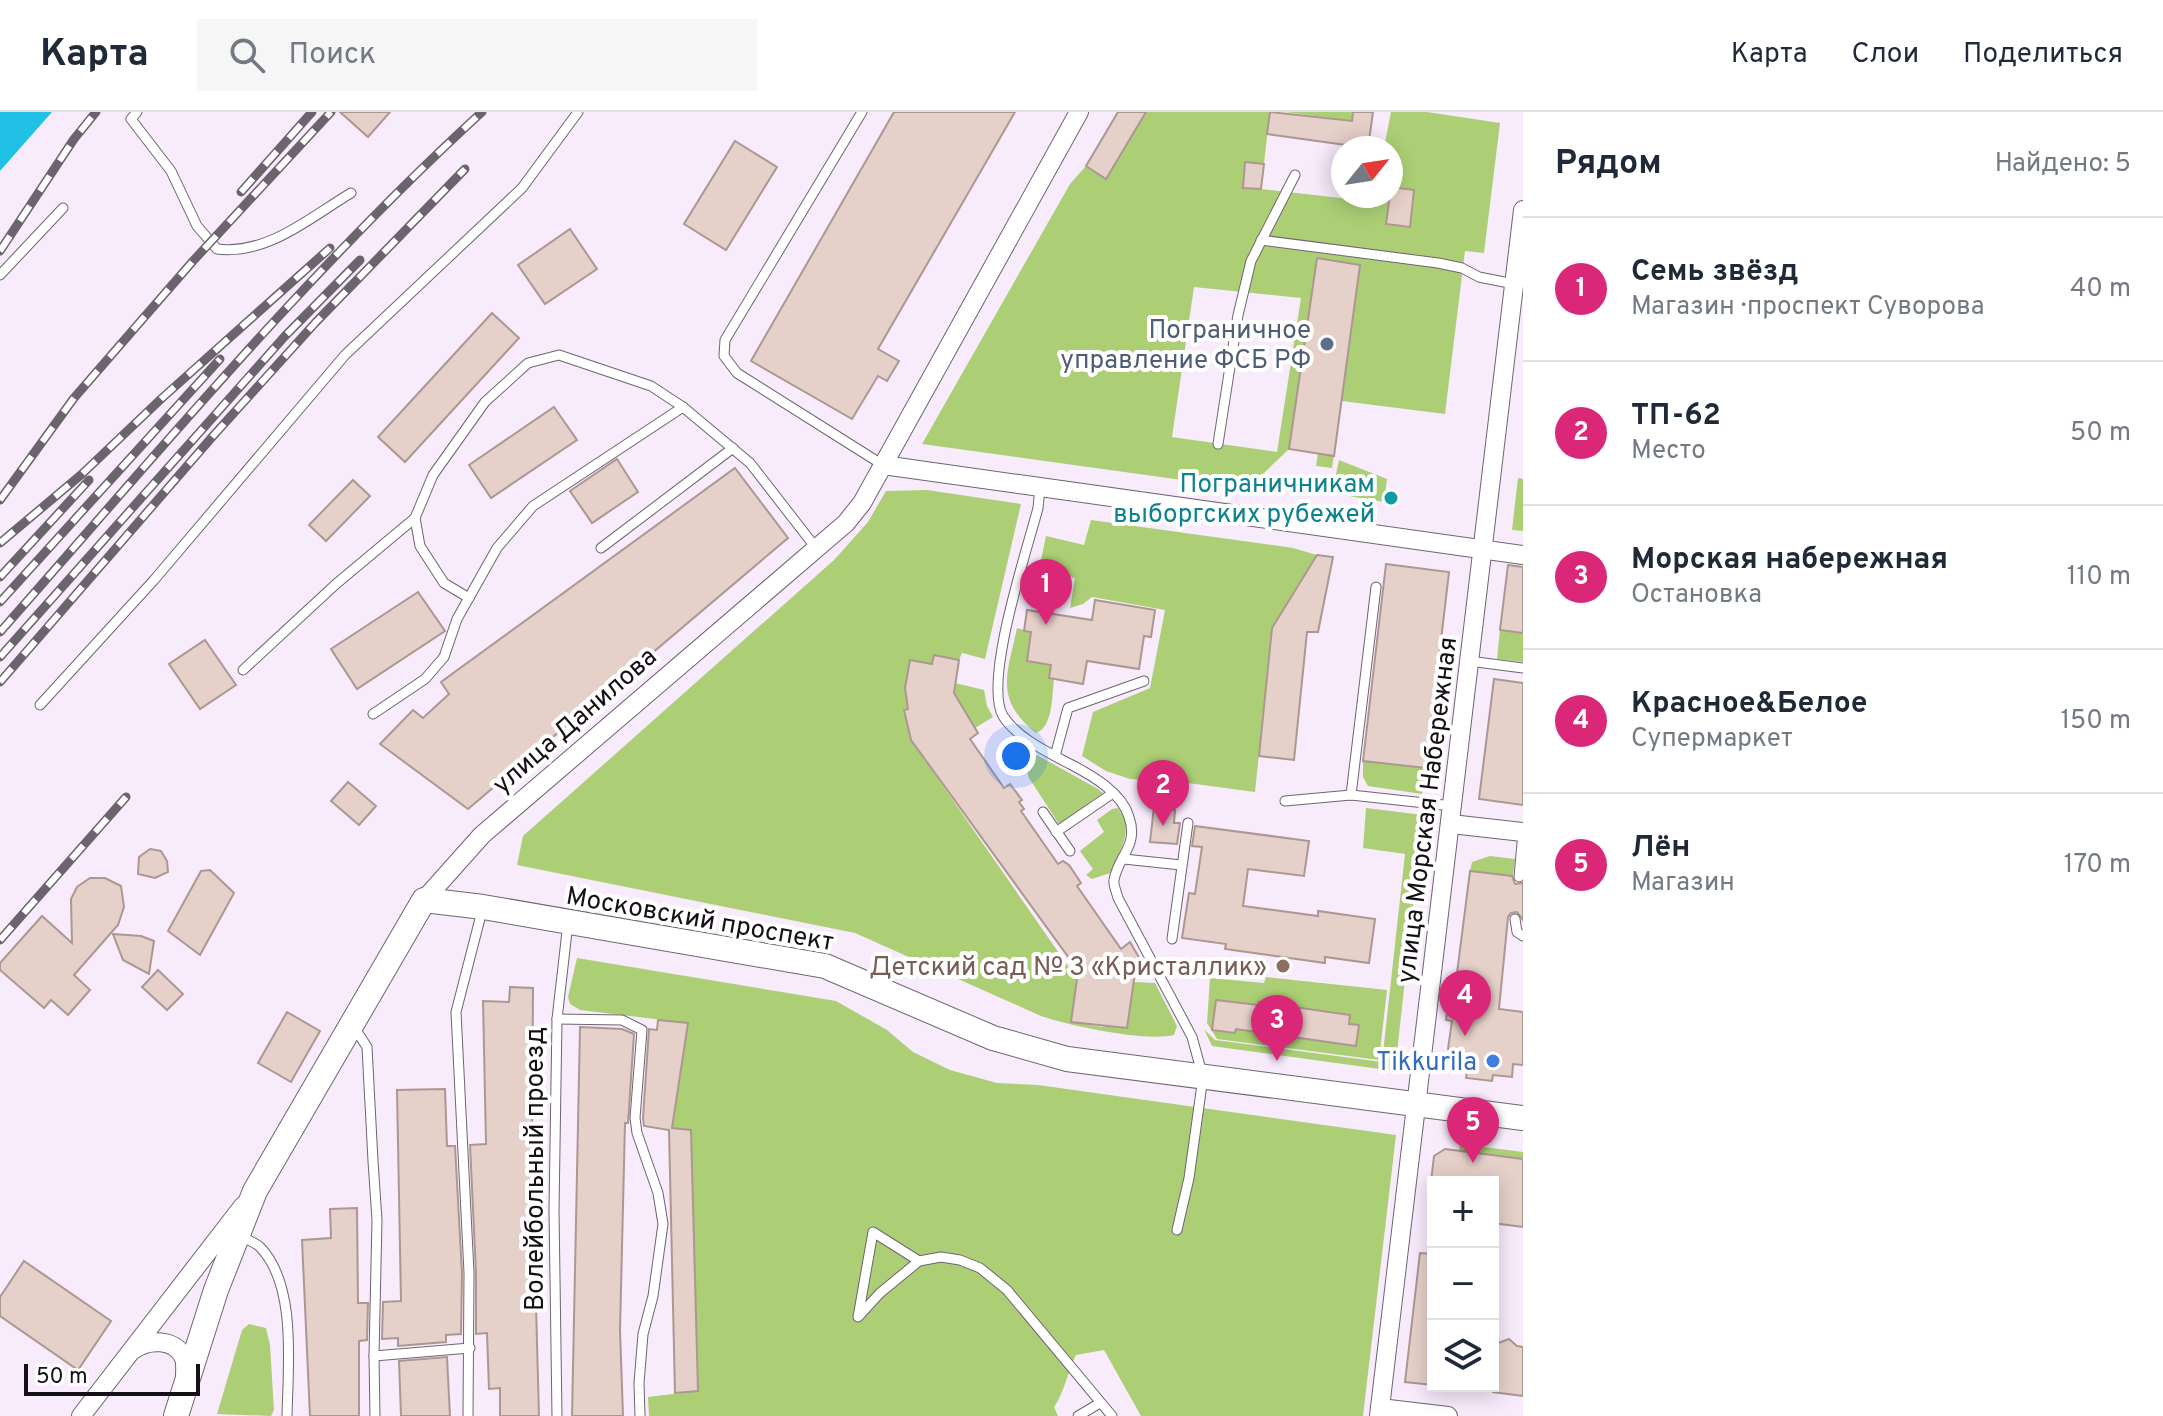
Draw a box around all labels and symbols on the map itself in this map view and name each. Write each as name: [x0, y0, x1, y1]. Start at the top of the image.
north arrow: [1331, 136, 1403, 208]
place label: Пограничное управление ФСБ РФ: [1060, 315, 1311, 378]
marker: Пограничное управление ФСБ РФ: [1318, 335, 1336, 353]
place label: Пограничникам выборгских рубежей: [1113, 469, 1375, 532]
marker: Пограничникам выборгских рубежей: [1382, 489, 1400, 507]
pin: 1: [1020, 559, 1072, 625]
street label: улица Морская Набережная: [1391, 635, 1466, 985]
street label: улица Данилова: [487, 641, 665, 802]
your location: [996, 736, 1036, 776]
pin: 2: [1137, 760, 1189, 826]
street label: Московский проспект: [563, 881, 836, 960]
place label: Детский сад № 3 «Кристаллик»: [869, 952, 1267, 985]
marker: Детский сад № 3 «Кристаллик»: [1274, 957, 1292, 975]
pin: 4: [1439, 970, 1491, 1036]
pin: 3: [1251, 995, 1303, 1061]
street label: Волейбольный проезд: [520, 1027, 553, 1311]
place label: Tikkurila: [1376, 1047, 1477, 1080]
marker: Tikkurila: [1484, 1052, 1502, 1070]
pin: 5: [1447, 1097, 1499, 1163]
scale bar: [24, 1360, 200, 1396]

